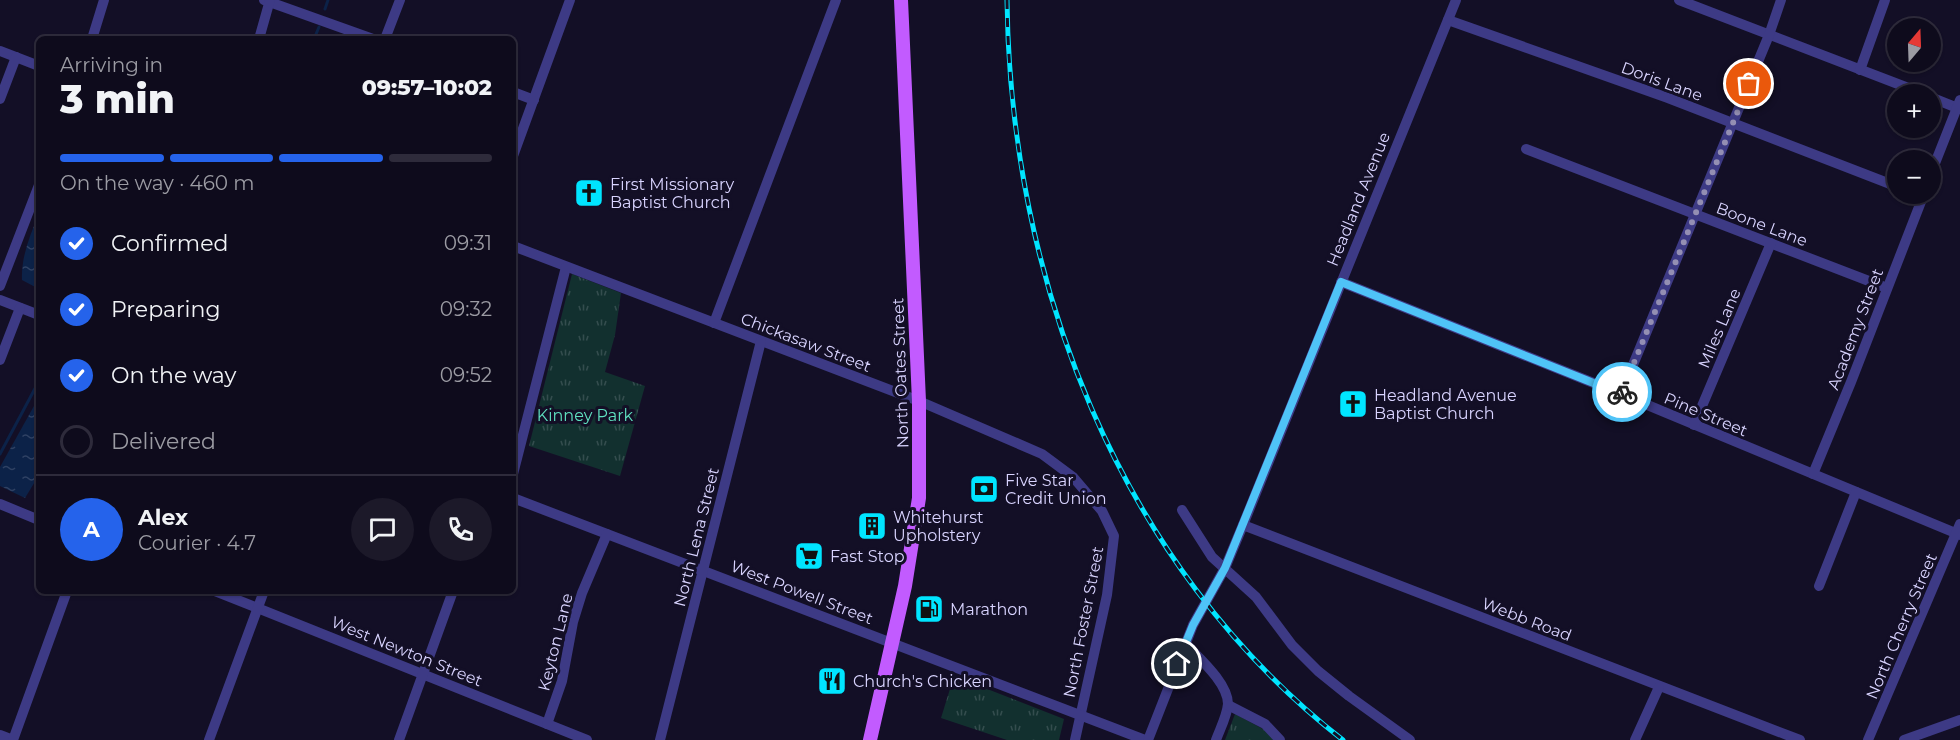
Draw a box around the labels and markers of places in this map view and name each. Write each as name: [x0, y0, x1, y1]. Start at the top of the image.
pin: [1723, 58, 1774, 109]
place label: First Missionary Baptist Church: [610, 175, 734, 212]
church icon: First Missionary Baptist Church: [573, 177, 605, 209]
place label: Headland Avenue Baptist Church: [1374, 386, 1517, 423]
church icon: Headland Avenue Baptist Church: [1337, 388, 1369, 420]
place label: Five Star Credit Union: [1005, 471, 1107, 508]
bank icon: Five Star Credit Union: [968, 473, 1000, 505]
place label: Whitehurst Upholstery: [893, 508, 984, 545]
building icon: Whitehurst Upholstery: [856, 510, 888, 542]
supermarket icon: Fast Stop: [793, 540, 825, 572]
place label: Fast Stop: [830, 547, 905, 566]
fuel station icon: Marathon: [913, 593, 945, 625]
place label: Marathon: [950, 600, 1028, 619]
pin: [1151, 638, 1202, 689]
restaurant icon: Church's Chicken: [816, 665, 848, 697]
place label: Church's Chicken: [853, 672, 992, 691]

